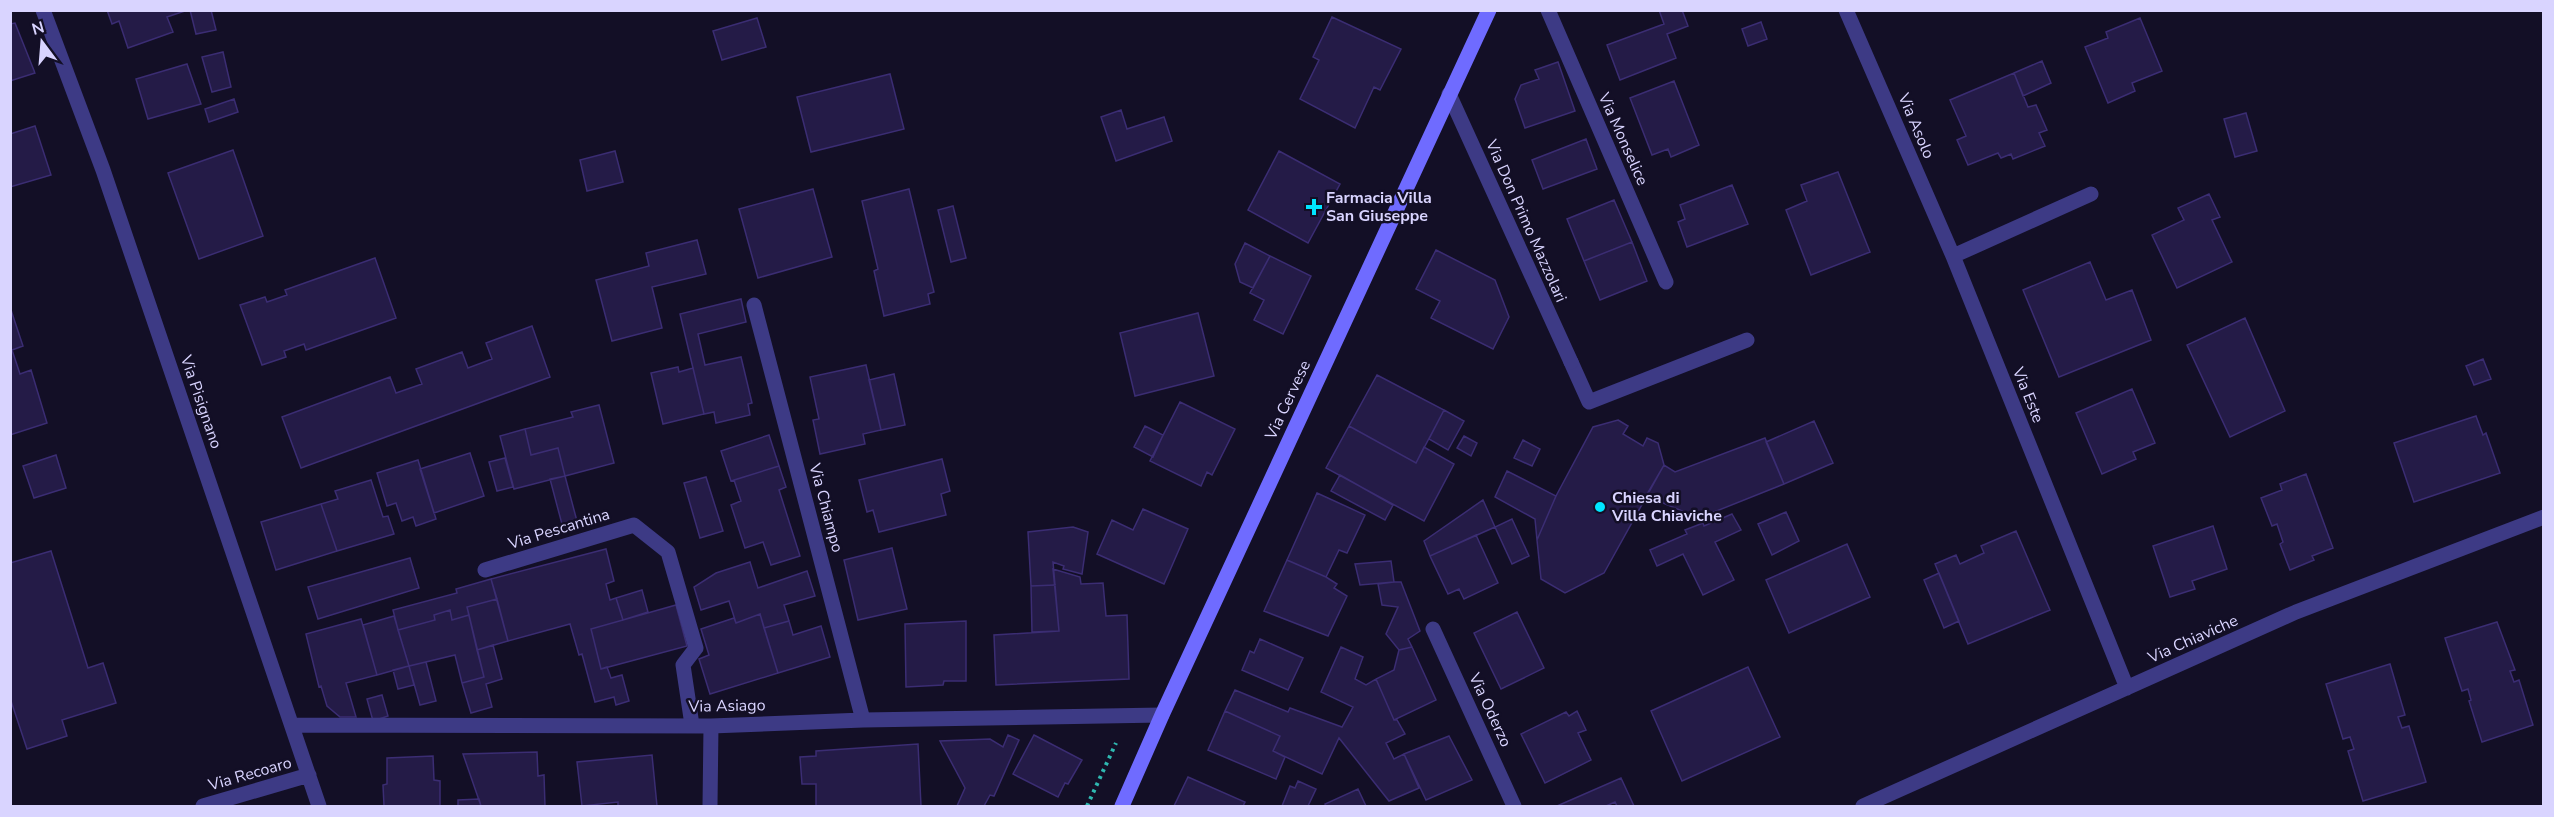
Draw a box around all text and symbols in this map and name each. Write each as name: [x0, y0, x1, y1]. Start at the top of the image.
north arrow: [12, 12, 72, 72]
text: N: [29, 16, 47, 41]
street label: Via Monselice: [1592, 88, 1653, 189]
street label: Via Asolo: [1892, 89, 1940, 162]
street label: Via Don Primo Mazzolari: [1480, 135, 1572, 306]
place label: Farmacia Villa San Giuseppe: [1326, 187, 1432, 227]
marker: Farmacia Villa San Giuseppe: [1307, 200, 1321, 214]
street label: Via Pisignano: [174, 351, 227, 452]
street label: Via Cervese: [1260, 357, 1316, 444]
street label: Via Este: [2007, 363, 2049, 426]
street label: Via Chiampo: [803, 460, 848, 555]
place label: Chiesa di Villa Chiaviche: [1611, 487, 1722, 527]
marker: Chiesa di Villa Chiaviche: [1593, 500, 1607, 514]
street label: Via Pescantina: [505, 503, 612, 555]
street label: Via Chiaviche: [2144, 609, 2241, 669]
street label: Via Oderzo: [1463, 668, 1517, 751]
street label: Via Asiago: [687, 694, 766, 718]
street label: Via Recoaro: [205, 752, 294, 797]

